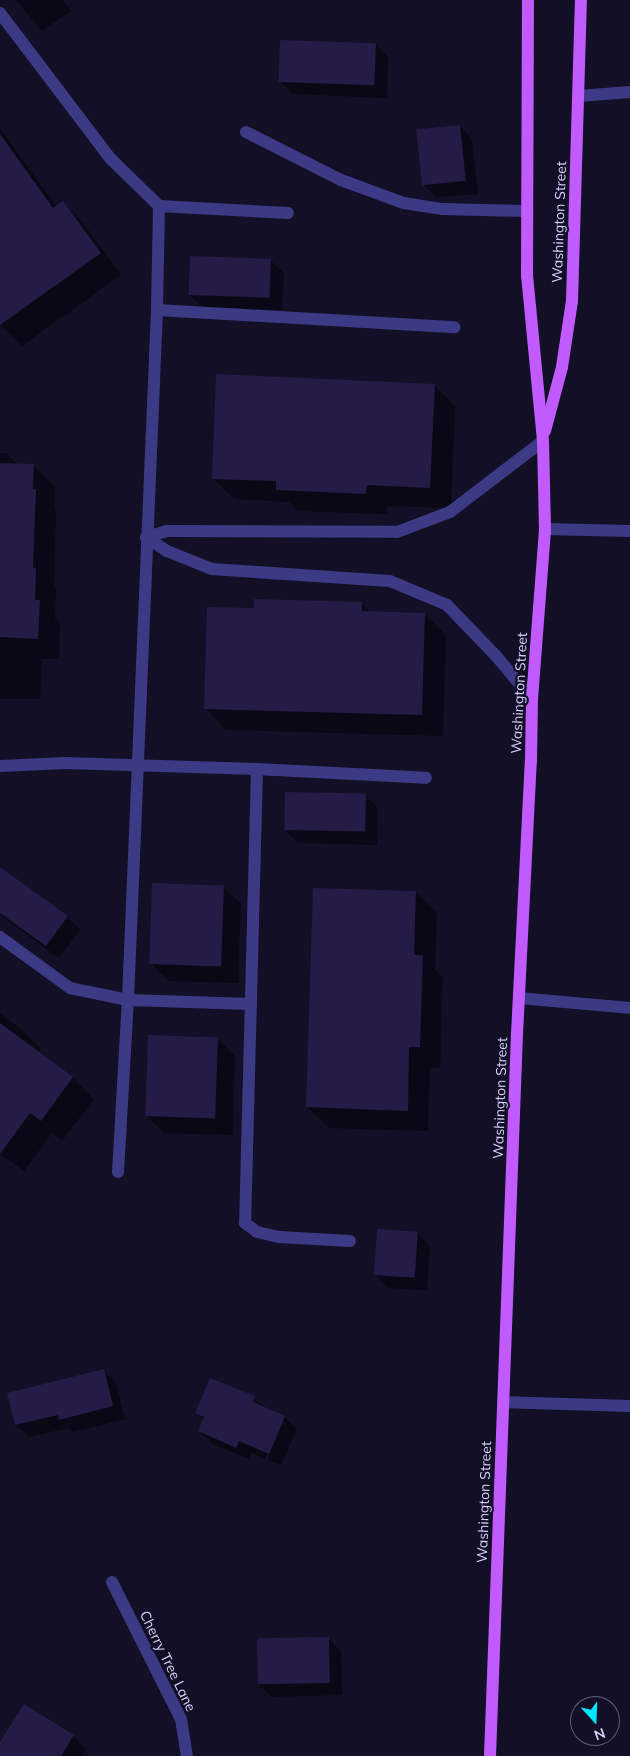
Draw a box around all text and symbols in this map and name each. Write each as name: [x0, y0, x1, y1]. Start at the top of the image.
street label: Washington Street: [548, 161, 570, 283]
street label: Washington Street: [507, 632, 531, 754]
street label: Washington Street: [489, 1037, 511, 1159]
street label: Washington Street: [473, 1441, 495, 1563]
street label: Cherry Tree Lane: [136, 1608, 200, 1714]
north arrow: [570, 1696, 620, 1746]
text: N: [592, 1724, 608, 1744]

